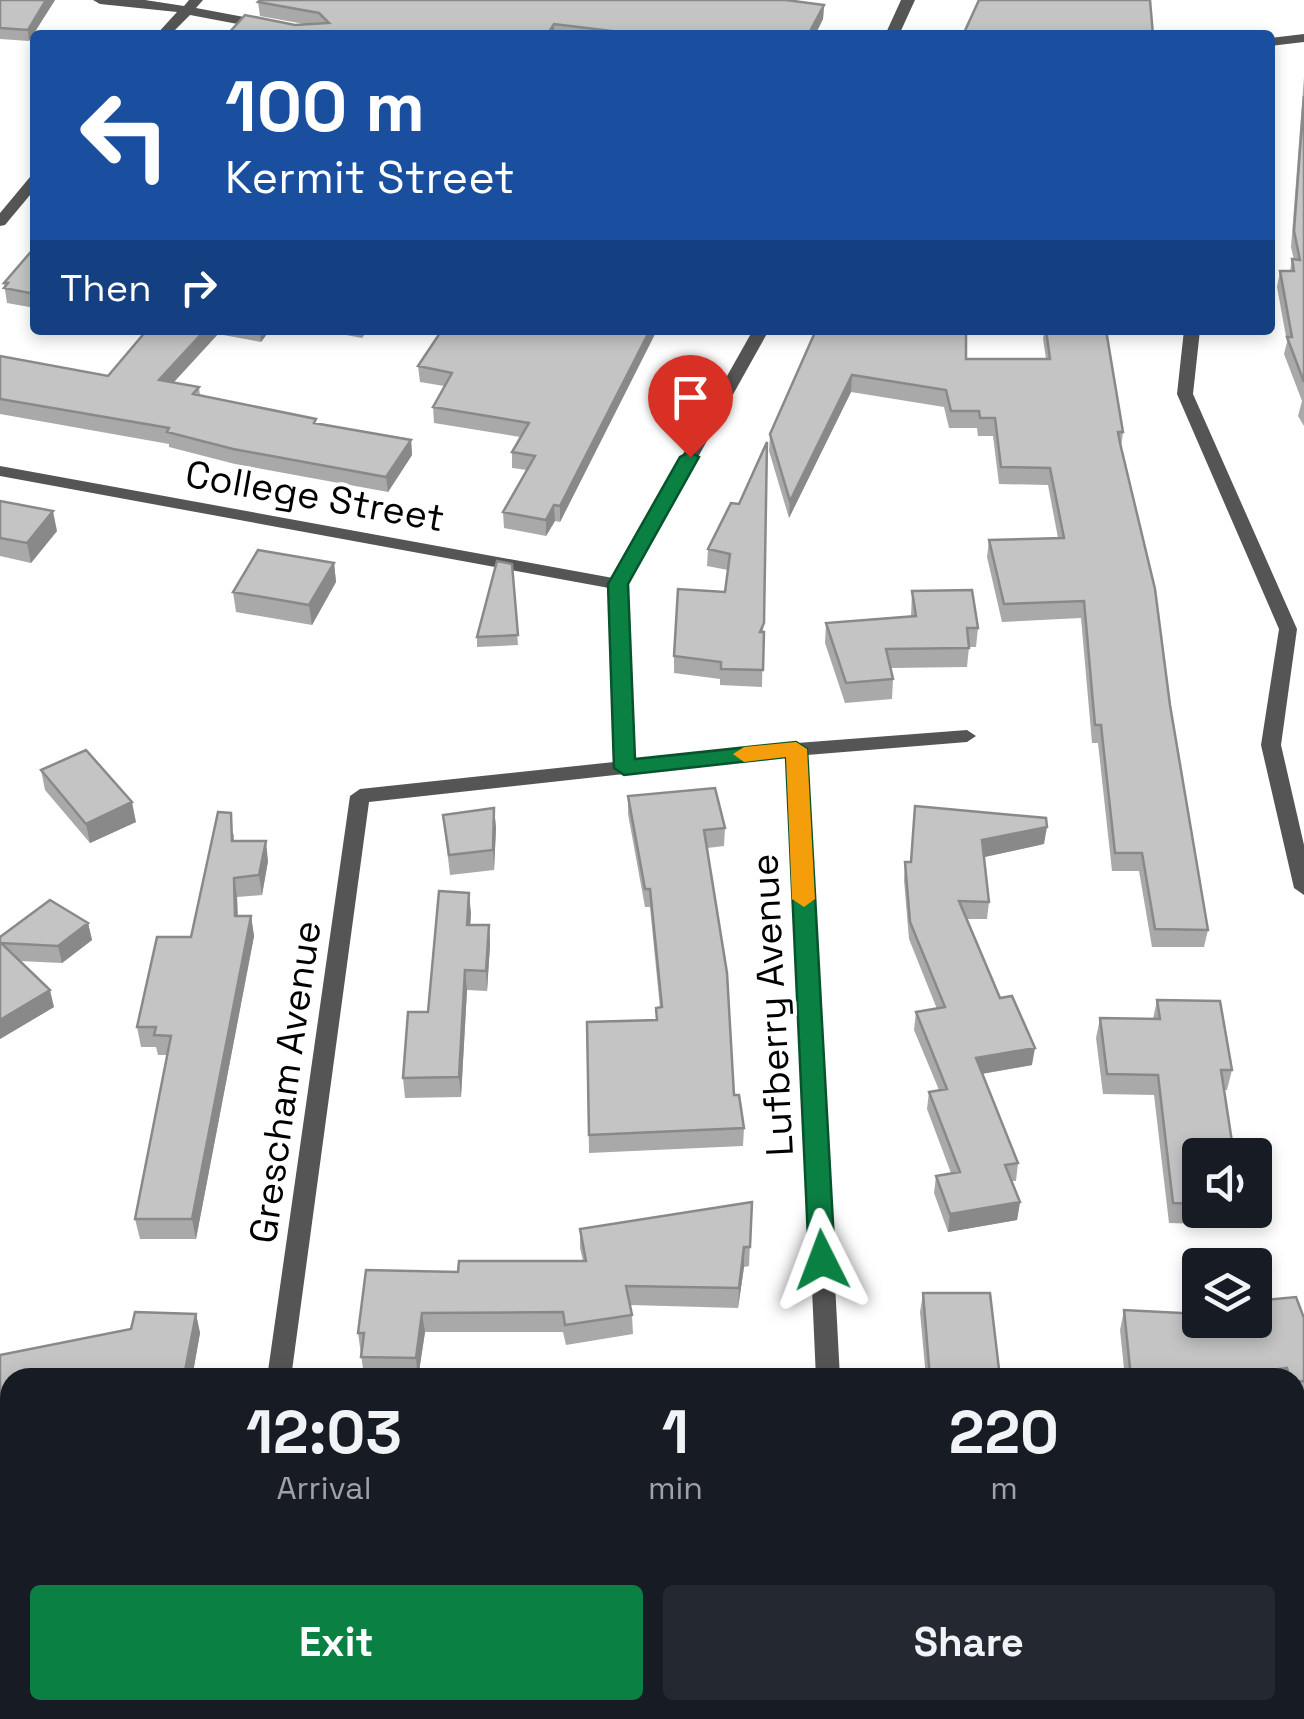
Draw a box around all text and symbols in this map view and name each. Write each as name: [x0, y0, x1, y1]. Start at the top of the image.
text: 100 m: [225, 62, 425, 151]
icon: left: [60, 70, 190, 200]
text: Kermit Street: [225, 149, 515, 206]
icon: right: [171, 260, 226, 315]
text: Then: [60, 264, 151, 312]
pin: [648, 355, 733, 458]
icon: arrive: [663, 370, 718, 425]
street label: College Street: [182, 450, 448, 542]
street label: Lufberry Avenue: [740, 852, 804, 1158]
street label: Grescham Avenue: [239, 918, 331, 1246]
map controls: [1182, 1138, 1272, 1338]
button: sound: [1182, 1138, 1272, 1228]
position arrow: [770, 1208, 874, 1312]
button: layers: [1182, 1248, 1272, 1338]
text: 12:03: [246, 1394, 402, 1471]
text: 1: [662, 1394, 689, 1471]
text: 220: [949, 1394, 1059, 1471]
text: Arrival: [276, 1468, 372, 1508]
text: min: [648, 1468, 703, 1508]
text: m: [990, 1468, 1018, 1508]
button: Exit: [30, 1585, 643, 1700]
button: Share: [663, 1585, 1275, 1700]

